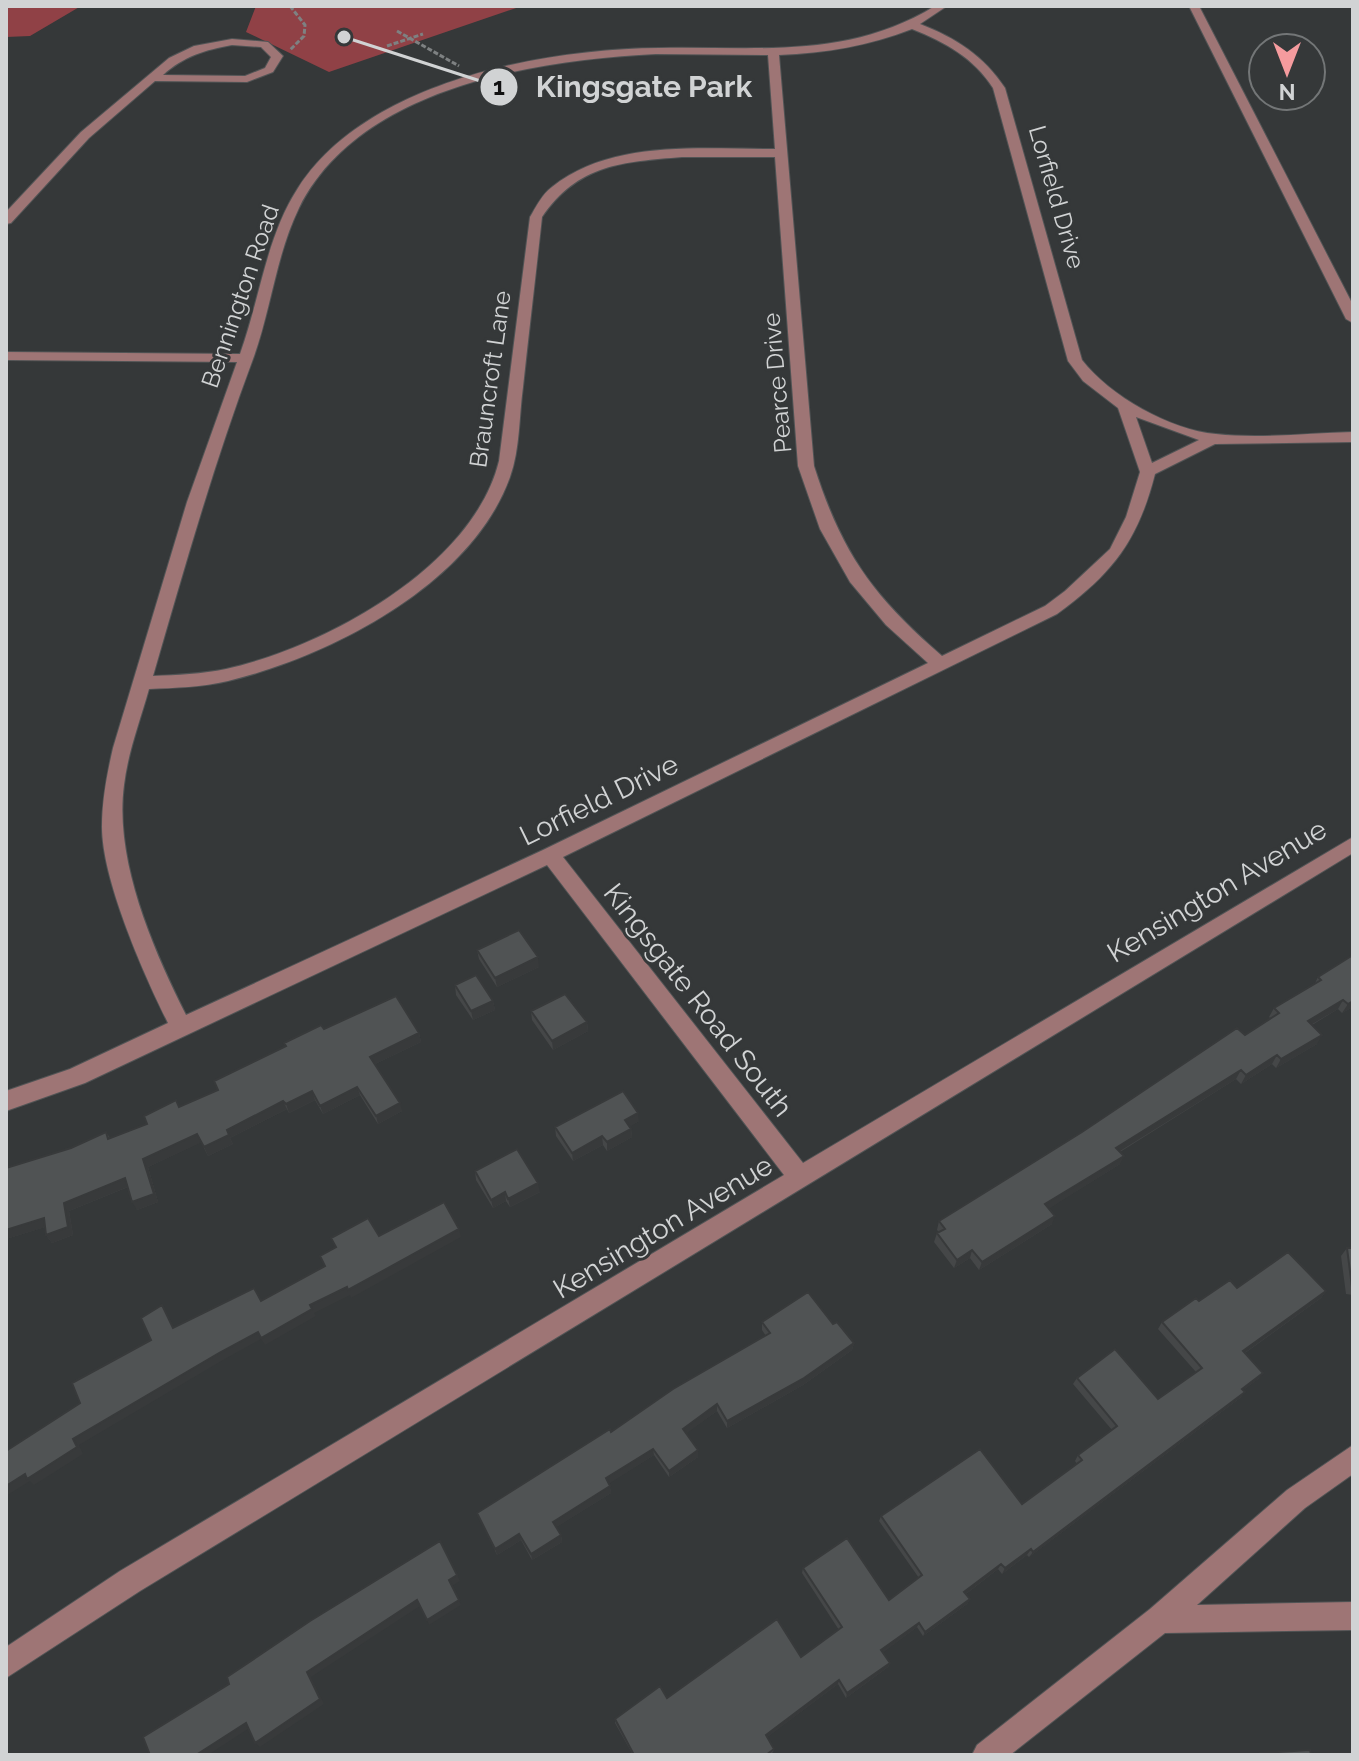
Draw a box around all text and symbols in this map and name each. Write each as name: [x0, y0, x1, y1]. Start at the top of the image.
north arrow: [1247, 32, 1327, 112]
callout: Kingsgate Park: [479, 60, 768, 114]
text: Kingsgate Park: [536, 69, 752, 104]
text: 1: [493, 72, 505, 101]
text: N: [1279, 79, 1295, 105]
street label: Lorfield Drive: [1023, 122, 1091, 272]
street label: Bennington Road: [195, 201, 285, 391]
street label: Brauncroft Lane: [463, 289, 517, 469]
street label: Pearce Drive: [756, 312, 798, 454]
street label: Lorfield Drive: [514, 747, 684, 853]
street label: Kensington Avenue: [1101, 813, 1333, 969]
street label: Kingsgate Road South: [597, 877, 799, 1123]
street label: Kensington Avenue: [547, 1149, 779, 1305]

